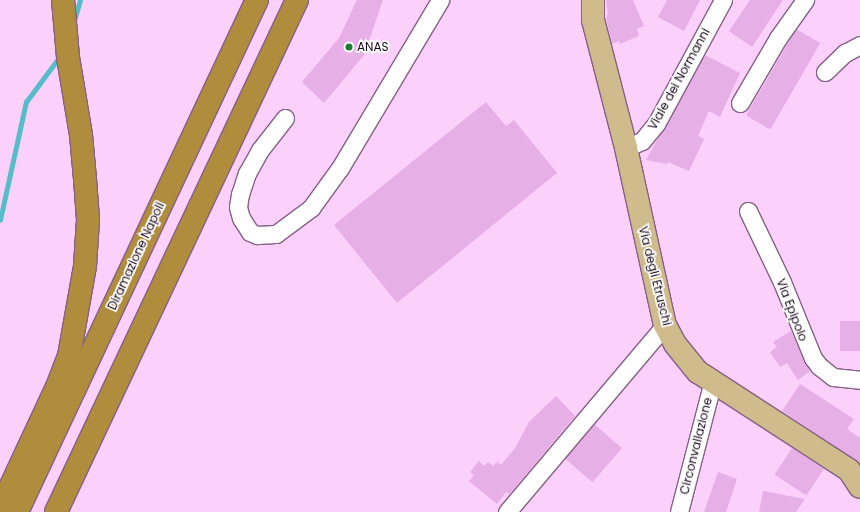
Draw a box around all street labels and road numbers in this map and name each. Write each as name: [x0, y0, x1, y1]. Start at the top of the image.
street label: Viale dei Normanni: [645, 26, 713, 132]
street label: Diramazione Napoli: [105, 200, 167, 312]
street label: Via degli Etruschi: [636, 225, 674, 327]
street label: Via Epipolo: [773, 277, 811, 343]
street label: Circonvallazione: [677, 396, 715, 496]

